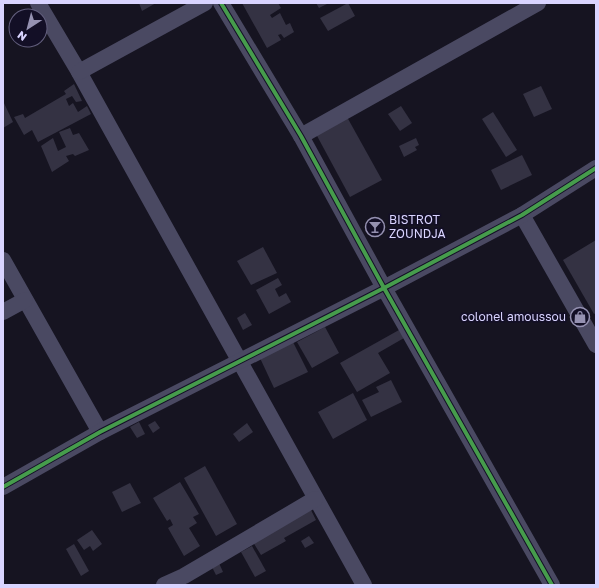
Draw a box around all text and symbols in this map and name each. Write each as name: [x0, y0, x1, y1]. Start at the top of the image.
north arrow: [8, 8, 48, 48]
text: N: [15, 29, 29, 44]
place label: BISTROT ZOUNDJA: [389, 212, 446, 241]
bar icon: BISTROT ZOUNDJA: [364, 216, 386, 238]
shop icon: colonel amoussou: [569, 306, 591, 328]
place label: colonel amoussou: [461, 309, 566, 324]

